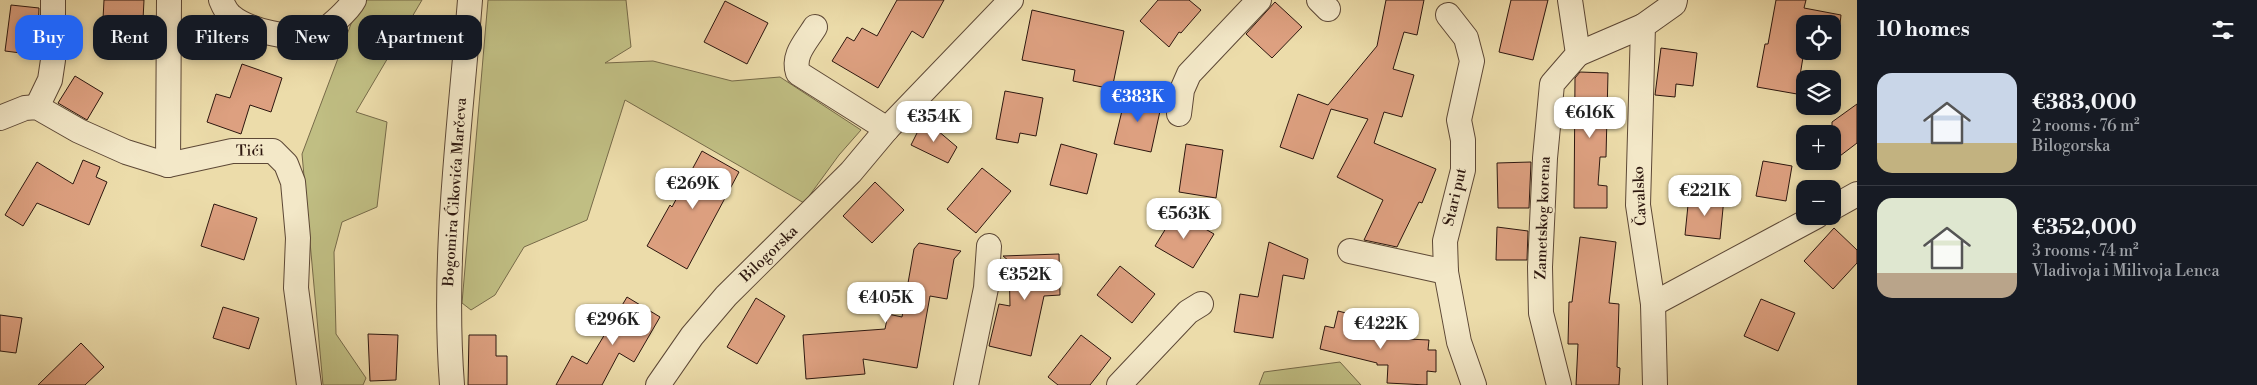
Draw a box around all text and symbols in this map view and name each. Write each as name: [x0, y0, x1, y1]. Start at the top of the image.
chip: Buy: [15, 15, 83, 60]
chip: Rent: [93, 15, 167, 60]
chip: Filters: [177, 15, 267, 60]
chip: New: [277, 15, 348, 60]
chip: Apartment: [358, 15, 482, 60]
map controls: [1796, 15, 1841, 225]
button: locate: [1796, 15, 1841, 60]
icon: filters: [2209, 16, 2237, 44]
text: 10 homes: [1877, 17, 1970, 43]
button: layers: [1796, 70, 1841, 115]
pin: €383K: [1103, 80, 1173, 123]
text: €383K: [1112, 87, 1164, 107]
text: €383,000: [2032, 90, 2137, 116]
icon: home: [1917, 93, 1977, 153]
street label: Bogomira Ćikovića Marčeva: [438, 96, 471, 288]
pin: €616K: [1555, 96, 1625, 139]
pin: €354K: [899, 100, 969, 143]
text: €616K: [1565, 103, 1615, 123]
text: €354K: [907, 107, 961, 127]
text: 2 rooms · 76 m²: [2032, 116, 2140, 136]
button: +: [1796, 125, 1841, 170]
text: Bilogorska: [2032, 136, 2110, 156]
street label: Tići: [236, 141, 264, 161]
street label: Zametskog korena: [1531, 156, 1555, 280]
street label: Stari put: [1439, 165, 1471, 228]
street label: Čavalsko: [1628, 166, 1651, 226]
pin: €269K: [658, 168, 728, 210]
text: €269K: [666, 174, 720, 194]
pin: €221K: [1670, 174, 1740, 217]
button: −: [1796, 180, 1841, 225]
text: €221K: [1679, 181, 1731, 201]
pin: €563K: [1149, 198, 1219, 240]
text: €563K: [1157, 204, 1211, 224]
text: €352,000: [2032, 215, 2137, 241]
icon: home: [1917, 218, 1977, 278]
street label: Bilogorska: [735, 221, 802, 287]
text: 3 rooms · 74 m²: [2032, 241, 2139, 261]
pin: €352K: [990, 258, 1060, 301]
text: Vladivoja i Milivoja Lenca: [2032, 261, 2220, 281]
text: €352K: [999, 265, 1051, 285]
pin: €405K: [851, 282, 921, 324]
text: €405K: [858, 288, 914, 308]
pin: €296K: [578, 304, 648, 346]
pin: €422K: [1346, 308, 1416, 350]
text: €296K: [586, 310, 640, 330]
text: €422K: [1354, 314, 1408, 334]

